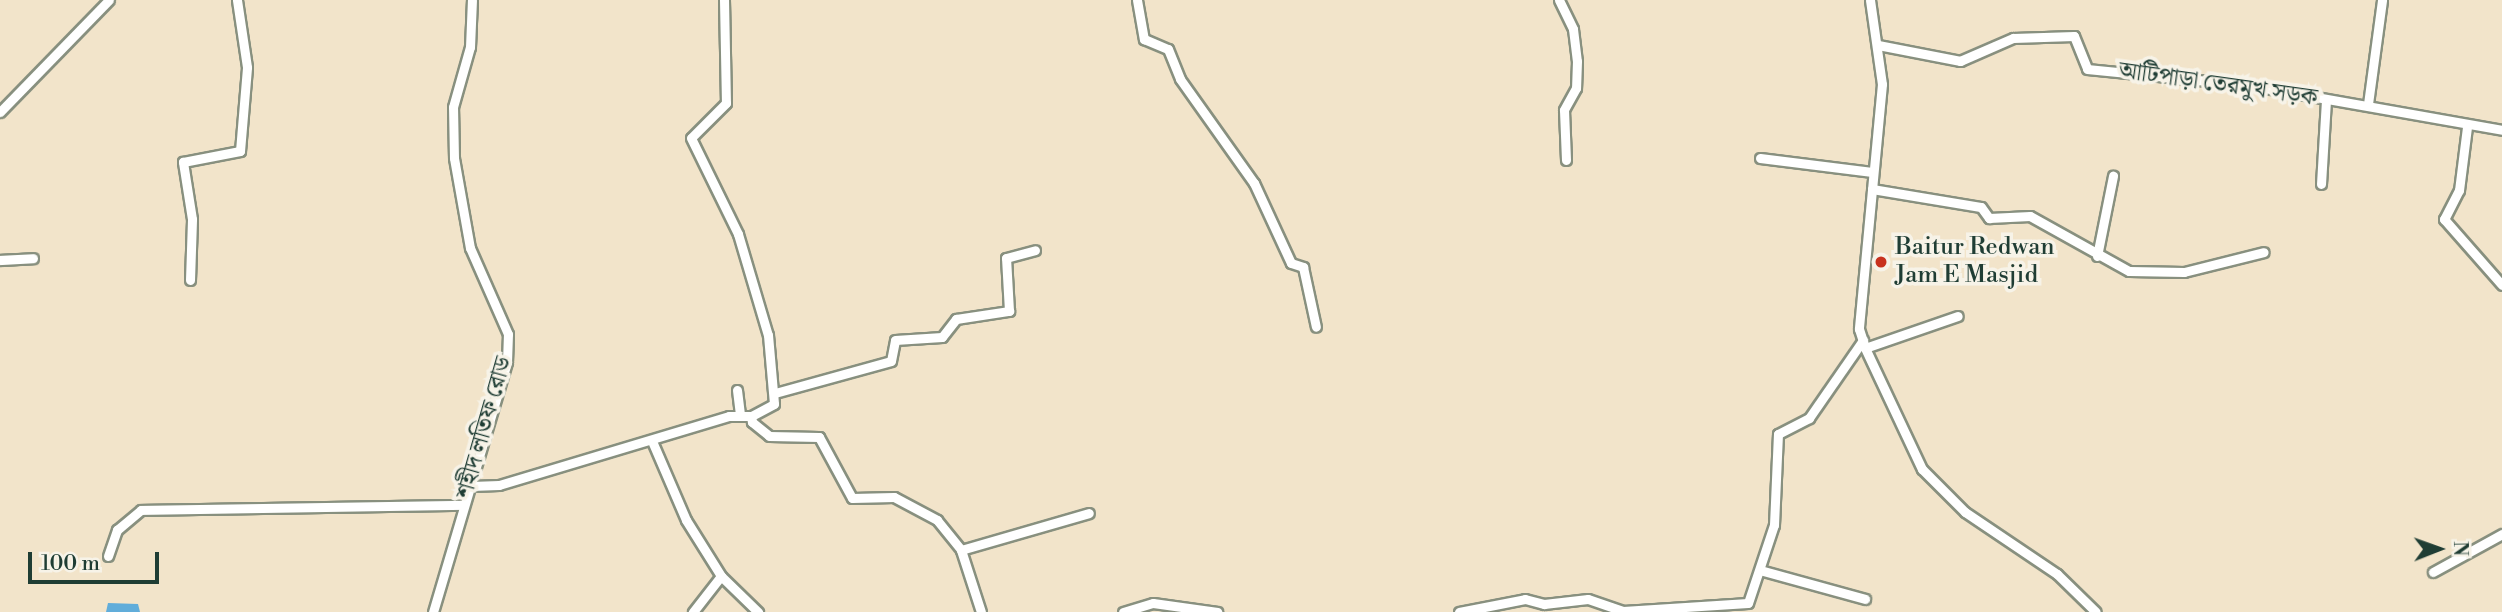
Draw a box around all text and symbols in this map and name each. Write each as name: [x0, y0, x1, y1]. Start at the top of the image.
street label: আটিপাড়া তেরমুখ সড়ক: [2117, 57, 2319, 113]
place label: Baitur Redwan Jam E Masjid: [1895, 234, 2055, 290]
marker: Baitur Redwan Jam E Masjid: [1873, 254, 1889, 270]
street label: শহীদ লতিফ রোড: [451, 354, 519, 502]
north arrow: [2404, 514, 2474, 584]
scale bar: [32, 538, 163, 582]
text: N: [2448, 541, 2472, 556]
text: 100 m: [41, 551, 100, 577]

